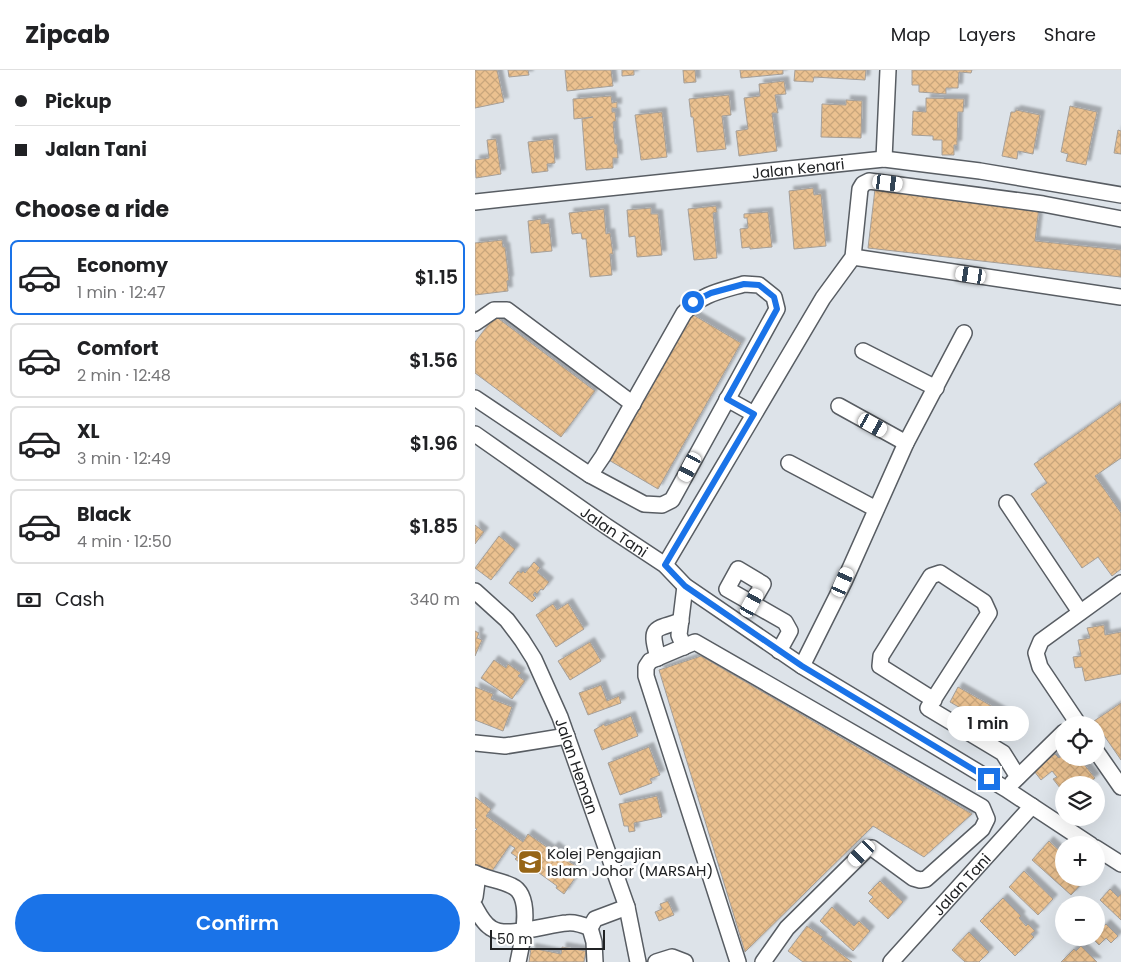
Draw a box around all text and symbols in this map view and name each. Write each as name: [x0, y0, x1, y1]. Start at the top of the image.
text: Zipcab: [25, 18, 110, 51]
text: Map: [891, 22, 931, 47]
text: Layers: [959, 22, 1016, 47]
text: Share: [1044, 22, 1096, 47]
text: Pickup: [45, 88, 111, 115]
text: Jalan Tani: [45, 136, 147, 163]
street label: Jalan Kenari: [751, 153, 846, 183]
car: [872, 174, 903, 192]
text: Choose a ride: [15, 194, 169, 225]
text: Economy: [77, 252, 168, 279]
icon: car: [17, 255, 62, 300]
text: $1.15: [415, 264, 458, 291]
car: [955, 265, 986, 285]
text: 1 min · 12:47: [77, 281, 166, 304]
route start: [682, 291, 704, 313]
text: Comfort: [77, 335, 159, 362]
icon: car: [17, 338, 62, 383]
text: $1.56: [409, 347, 458, 374]
text: 2 min · 12:48: [77, 364, 171, 387]
car: [856, 411, 889, 439]
text: XL: [77, 418, 100, 445]
icon: car: [17, 421, 62, 466]
text: $1.96: [410, 430, 458, 457]
text: 3 min · 12:49: [77, 447, 171, 470]
car: [676, 450, 703, 484]
text: Black: [77, 501, 131, 528]
street label: Jalan Tani: [577, 501, 652, 561]
icon: car: [17, 504, 62, 549]
text: $1.85: [409, 513, 458, 540]
text: 4 min · 12:50: [77, 530, 172, 553]
car: [830, 565, 855, 599]
icon: cash: [15, 586, 43, 614]
text: Cash: [55, 586, 105, 613]
car: [738, 586, 765, 620]
text: 340 m: [410, 588, 460, 611]
callout: 1 min: [948, 706, 1030, 742]
text: 1 min: [967, 712, 1009, 735]
street label: Jalan Heman: [551, 715, 604, 817]
map controls: [1055, 716, 1105, 946]
button: locate: [1055, 716, 1105, 766]
route end: [978, 768, 1000, 790]
button: layers: [1055, 776, 1105, 826]
button: +: [1055, 836, 1105, 886]
car: [846, 837, 877, 869]
place label: Kolej Pengajian Islam Johor (MARSAH): [547, 843, 713, 881]
street label: Jalan Tani: [928, 848, 995, 920]
school or university icon: Kolej Pengajian Islam Johor (MARSAH): [517, 849, 543, 875]
button: Confirm: [15, 894, 460, 952]
button: −: [1055, 896, 1105, 946]
scale bar: [490, 927, 605, 950]
text: 50 m: [497, 929, 533, 949]

